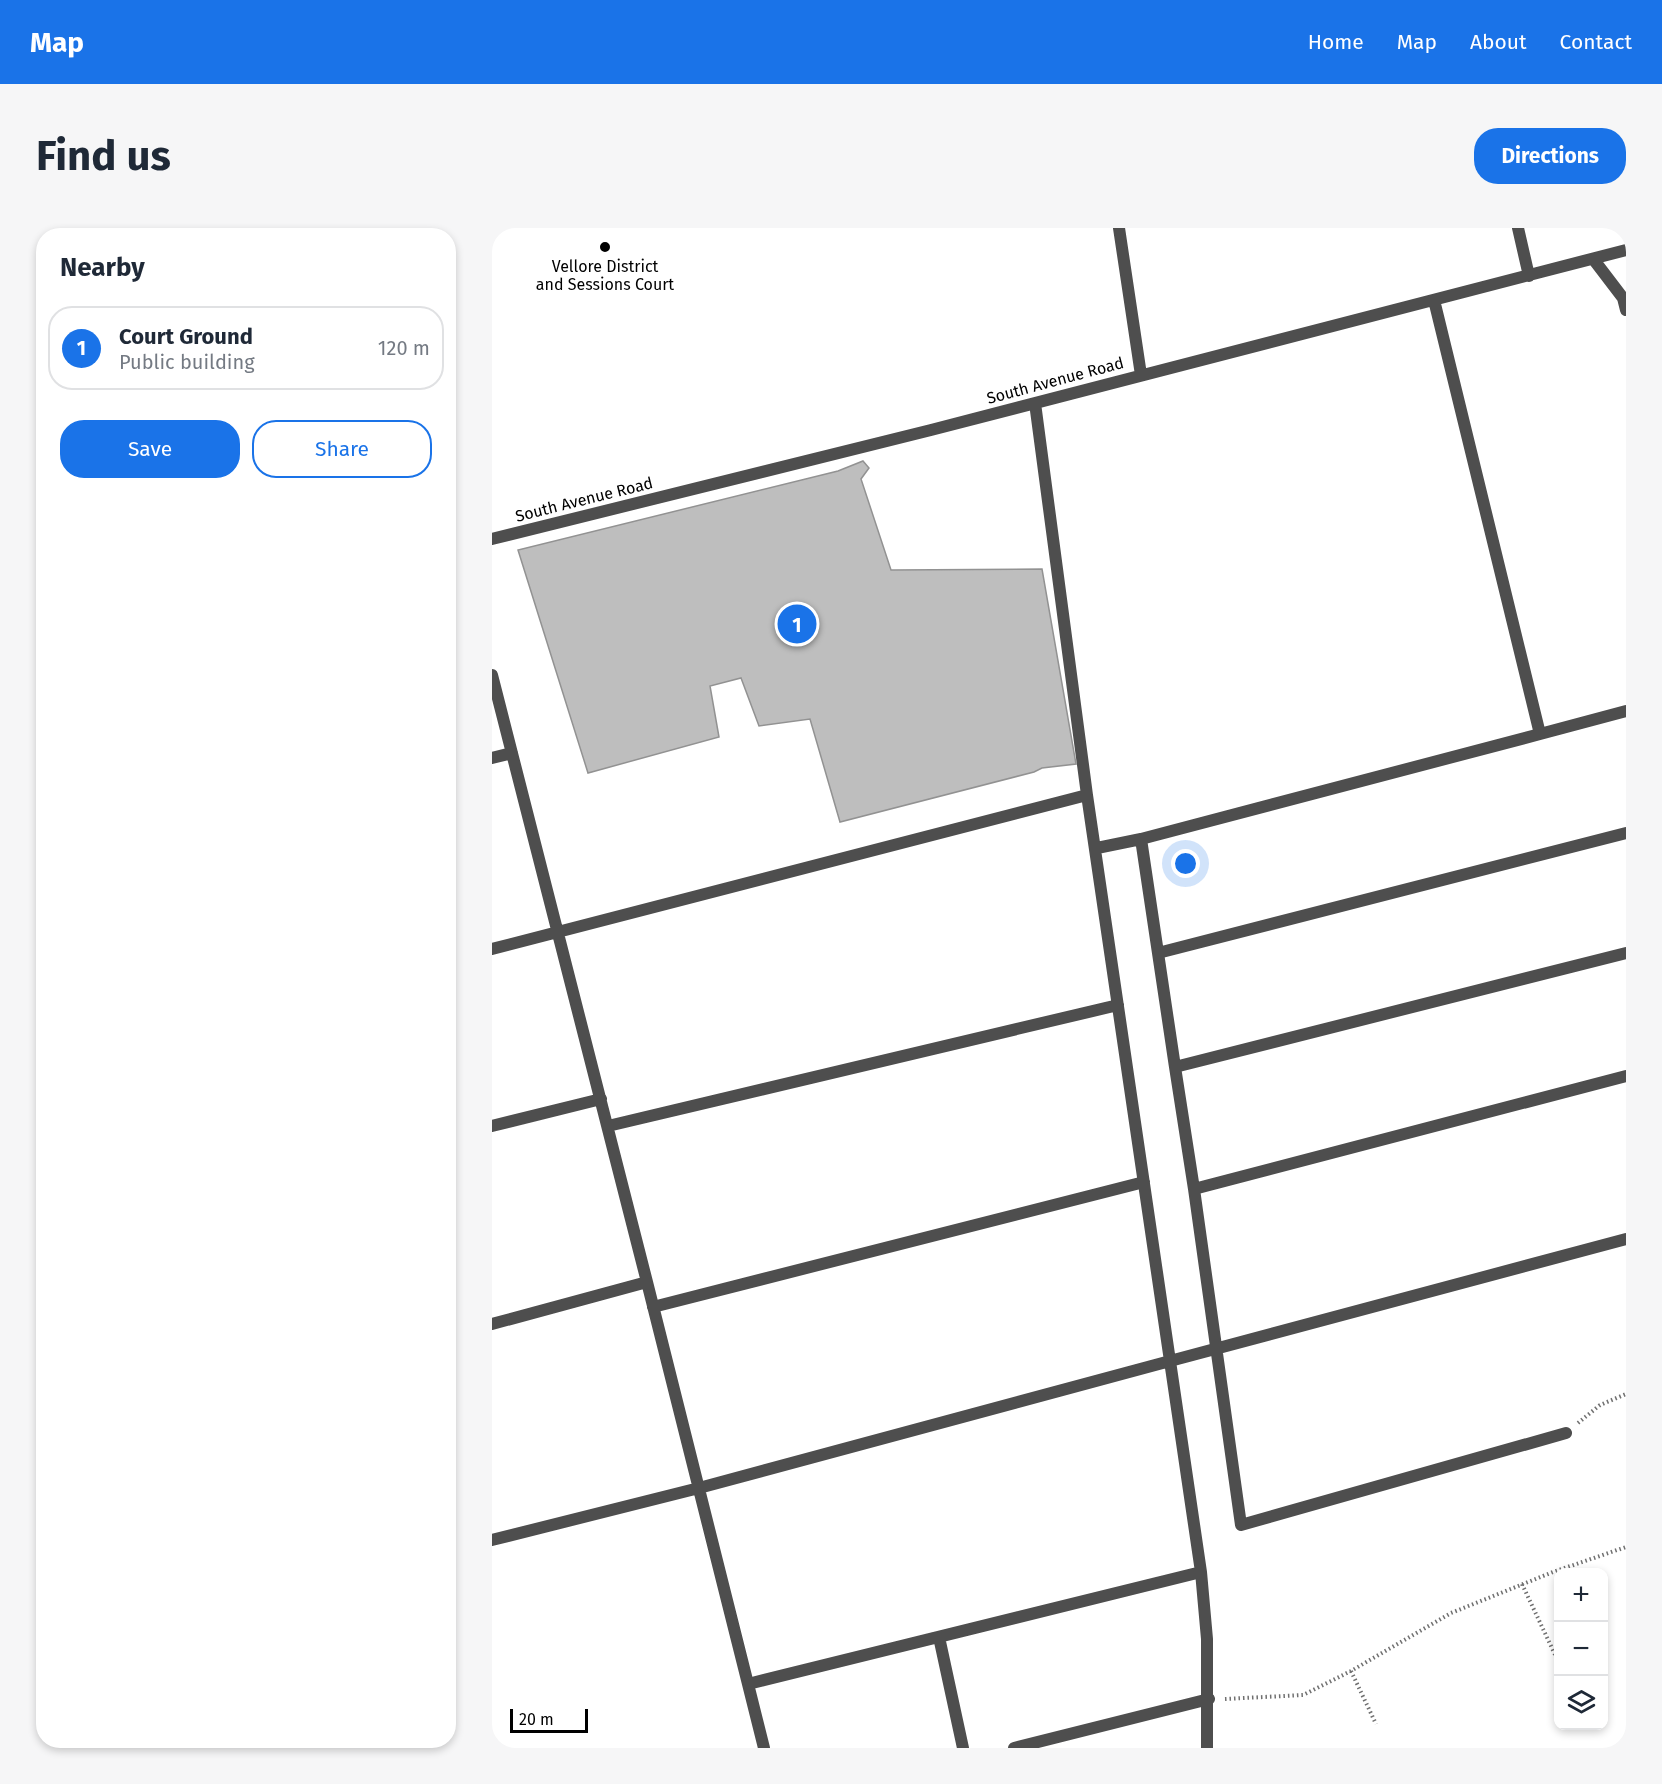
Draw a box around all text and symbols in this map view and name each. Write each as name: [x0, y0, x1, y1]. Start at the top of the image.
text: Map: [30, 26, 84, 59]
text: Home: [1308, 29, 1364, 55]
text: Map: [1397, 29, 1437, 55]
text: About: [1470, 29, 1527, 55]
text: Contact: [1560, 29, 1632, 55]
button: Directions: [1474, 128, 1626, 184]
text: Find us: [36, 131, 171, 181]
marker: Vellore District and Sessions Court: [598, 240, 612, 254]
text: Nearby: [60, 252, 145, 283]
place label: Vellore District and Sessions Court: [536, 257, 674, 294]
text: Court Ground: [119, 323, 253, 350]
text: 1: [77, 336, 86, 360]
text: 120 m: [378, 336, 430, 360]
text: Public building: [119, 350, 255, 374]
street label: South Avenue Road: [985, 353, 1126, 408]
button: Save: [60, 420, 240, 478]
button: Share: [252, 420, 432, 478]
street label: South Avenue Road: [513, 473, 655, 526]
pin: 1: [778, 602, 816, 646]
your location: [1171, 849, 1200, 878]
map controls: [1554, 1568, 1608, 1730]
button: +: [1554, 1568, 1608, 1622]
button: −: [1554, 1622, 1608, 1676]
button: layers: [1554, 1676, 1608, 1730]
scale bar: [510, 1706, 588, 1734]
text: 20 m: [519, 1710, 554, 1729]

